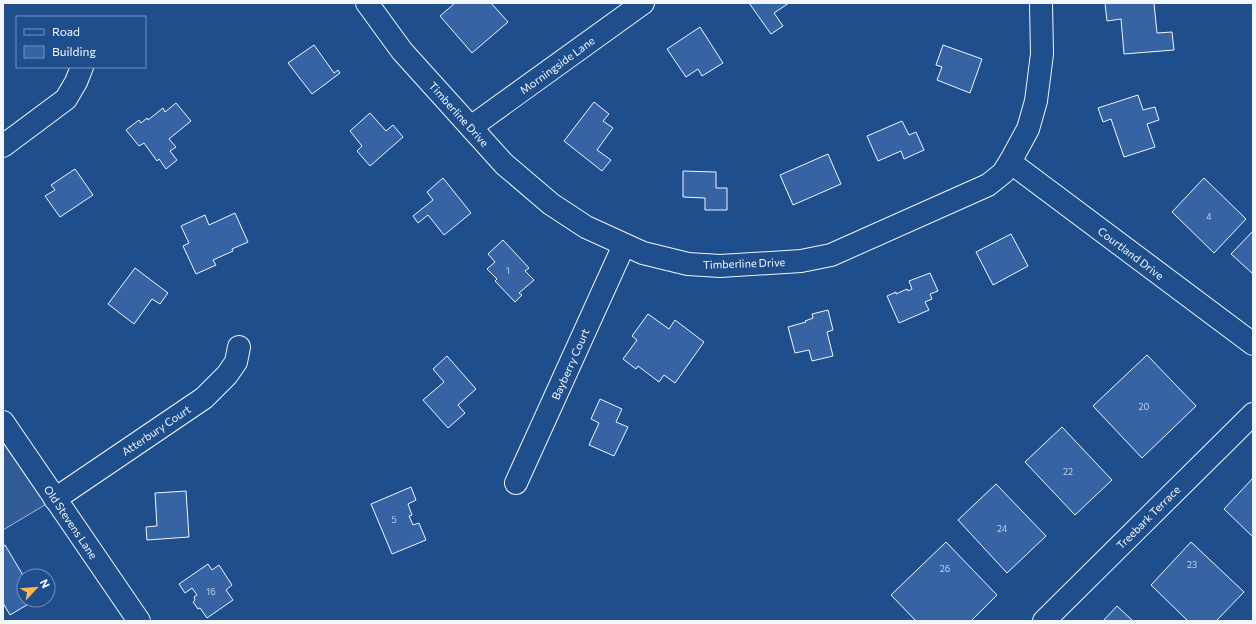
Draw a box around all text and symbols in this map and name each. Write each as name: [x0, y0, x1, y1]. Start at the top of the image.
legend: [16, 16, 146, 68]
text: Road: [52, 24, 80, 38]
street label: Morningside Lane: [517, 33, 597, 96]
text: Building: [52, 44, 96, 58]
street label: Timberline Drive: [427, 79, 492, 149]
house number: 4: [1206, 211, 1212, 222]
street label: Courtland Drive: [1096, 224, 1167, 282]
street label: Timberline Drive: [703, 255, 786, 271]
house number: 1: [506, 265, 510, 276]
street label: Bayberry Court: [549, 326, 592, 402]
house number: 20: [1139, 401, 1150, 412]
street label: Atterbury Court: [119, 402, 193, 458]
house number: 22: [1063, 466, 1073, 477]
street label: Treebark Terrace: [1114, 482, 1183, 551]
street label: Old Stevens Lane: [42, 483, 100, 561]
house number: 5: [391, 514, 397, 525]
house number: 24: [997, 523, 1008, 534]
house number: 23: [1187, 559, 1197, 570]
house number: 26: [940, 563, 950, 574]
north arrow: [16, 568, 56, 608]
text: N: [38, 577, 53, 590]
house number: 16: [206, 586, 216, 597]

